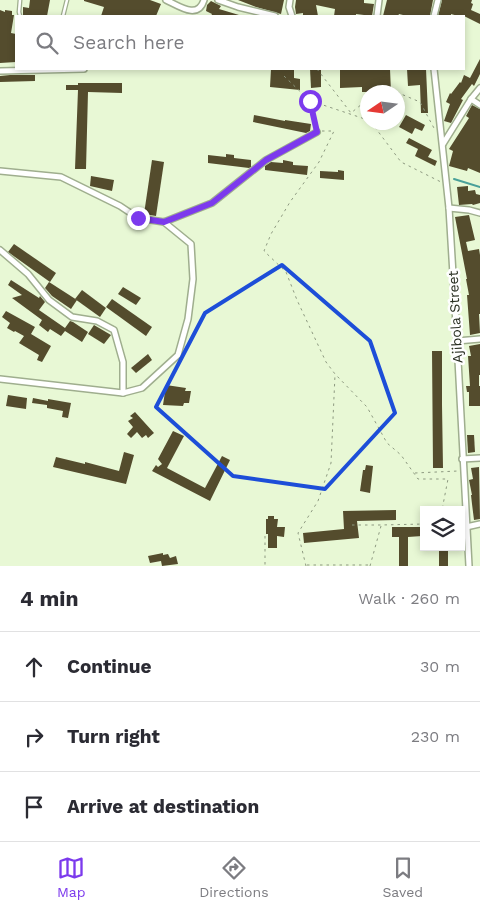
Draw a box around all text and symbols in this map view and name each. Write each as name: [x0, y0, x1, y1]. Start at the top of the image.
search box: [15, 15, 465, 70]
icon: search: [33, 29, 61, 57]
text: Search here: [73, 31, 184, 54]
north arrow: [360, 85, 405, 130]
route start: [299, 90, 322, 113]
route end: [127, 207, 150, 230]
street label: Ajibola Street: [445, 270, 465, 364]
map controls: [420, 506, 465, 551]
button: layers: [420, 506, 465, 551]
text: 4 min: [20, 586, 78, 611]
text: Walk · 260 m: [358, 589, 460, 608]
icon: ahead: [20, 653, 48, 681]
text: Continue: [67, 655, 151, 678]
text: 30 m: [420, 657, 460, 676]
icon: right: [20, 723, 48, 751]
text: Turn right: [67, 725, 160, 748]
text: 230 m: [411, 727, 460, 746]
icon: arrive: [20, 793, 48, 821]
text: Arrive at destination: [67, 795, 259, 818]
tab: Map: [57, 854, 86, 900]
tab: Directions: [199, 854, 269, 900]
tab: Saved: [382, 854, 423, 900]

